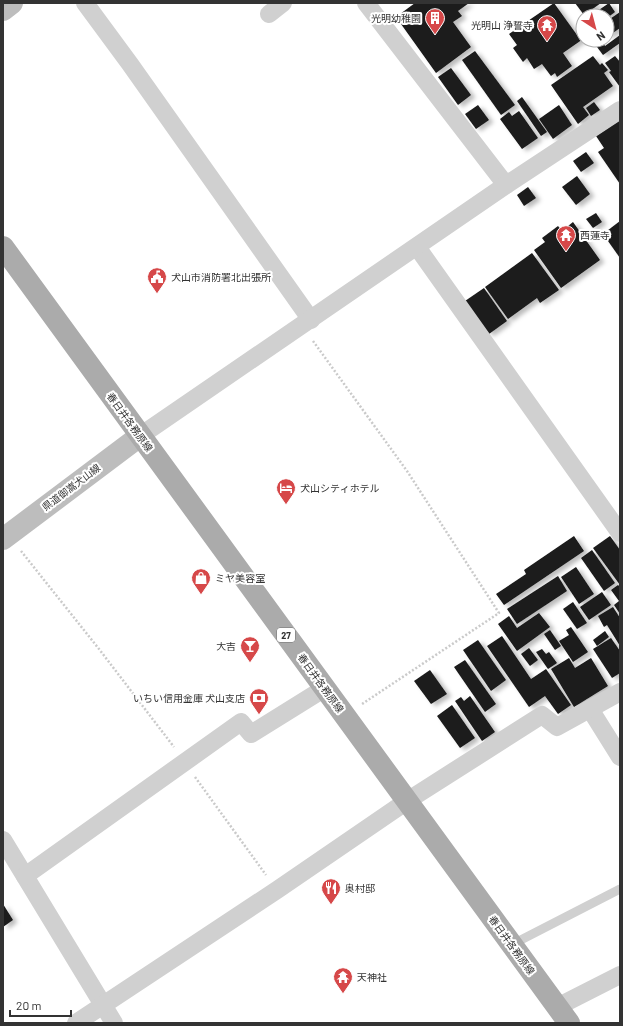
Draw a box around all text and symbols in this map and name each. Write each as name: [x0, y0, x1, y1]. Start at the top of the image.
building icon: 光明幼稚園: [424, 7, 446, 35]
north arrow: [575, 8, 615, 48]
place label: 光明幼稚園: [371, 12, 421, 24]
temple icon: 光明山 浄誓寺: [536, 14, 558, 42]
place label: 光明山 浄誓寺: [471, 19, 533, 31]
text: N: [594, 29, 608, 44]
temple icon: 西蓮寺: [555, 224, 577, 252]
place label: 西蓮寺: [580, 229, 610, 241]
public building icon: 犬山市消防署北出張所: [146, 266, 168, 294]
place label: 犬山市消防署北出張所: [171, 271, 271, 283]
street label: 春日井各務原線: [105, 390, 155, 454]
street label: 県道御嵩犬山線: [39, 461, 103, 513]
hotel icon: 犬山シティホテル: [275, 477, 297, 505]
place label: 犬山シティホテル: [300, 482, 379, 494]
shop icon: ミヤ美容室: [190, 567, 212, 595]
place label: ミヤ美容室: [215, 572, 265, 584]
road number: 27: [277, 628, 295, 642]
bar icon: 大吉: [239, 635, 261, 663]
place label: 大吉: [216, 640, 236, 652]
street label: 春日井各務原線: [296, 651, 346, 715]
bank icon: いちい信用金庫 犬山支店: [248, 687, 270, 715]
place label: いちい信用金庫 犬山支店: [133, 692, 245, 704]
restaurant icon: 奥村邸: [320, 877, 342, 905]
place label: 奥村邸: [345, 882, 375, 894]
street label: 春日井各務原線: [487, 913, 537, 977]
temple icon: 天神社: [332, 966, 354, 994]
place label: 天神社: [357, 971, 387, 983]
scale bar: [10, 992, 71, 1018]
text: 20 m: [16, 998, 42, 1012]

